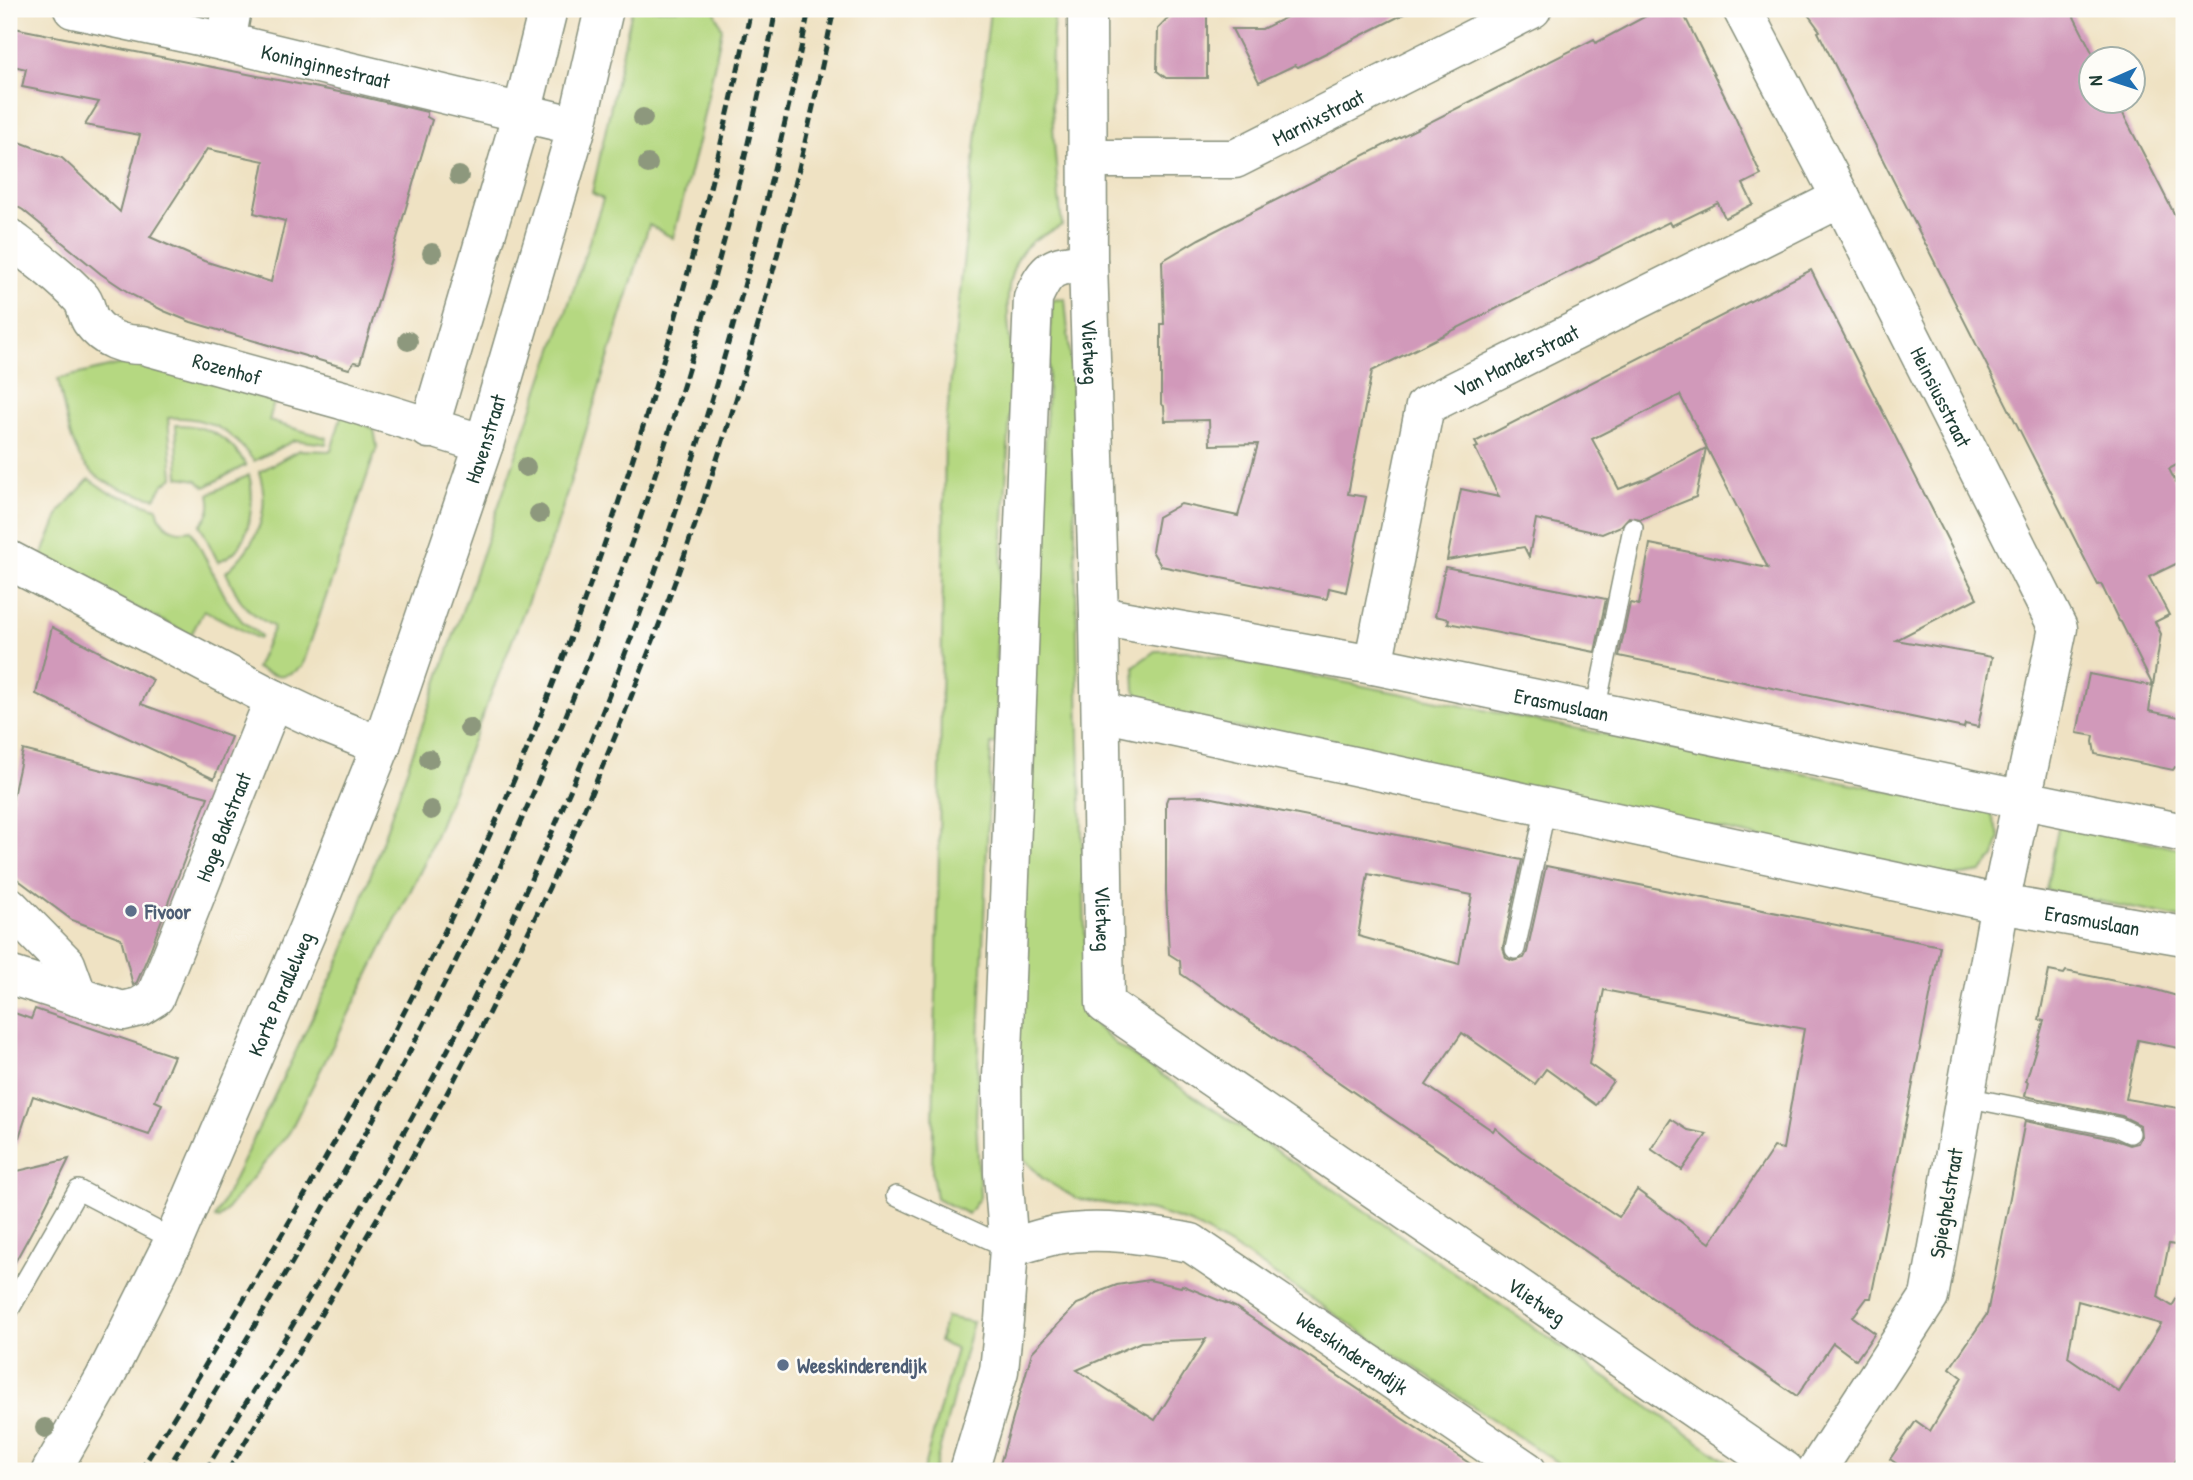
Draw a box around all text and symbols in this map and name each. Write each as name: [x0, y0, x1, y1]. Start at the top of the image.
street label: Koninginnestraat: [258, 36, 394, 95]
north arrow: [2078, 46, 2148, 116]
text: N: [2082, 75, 2108, 87]
street label: Marnixstraat: [1267, 81, 1370, 152]
street label: Van Manderstraat: [1449, 317, 1584, 404]
street label: Vlietweg: [1075, 319, 1106, 385]
street label: Heinsiusstraat: [1904, 342, 1979, 453]
street label: Rozenhof: [190, 345, 265, 392]
street label: Havenstraat: [457, 390, 512, 487]
street label: Erasmuslaan: [1512, 680, 1612, 728]
street label: Hoge Bakstraat: [188, 767, 258, 886]
street label: Vlietweg: [1089, 886, 1119, 952]
place label: Fivoor: [144, 897, 192, 926]
street label: Erasmuslaan: [2043, 898, 2142, 943]
marker: Fivoor: [123, 903, 139, 919]
street label: Korte Parallelweg: [240, 927, 320, 1061]
street label: Spieghelstraat: [1922, 1145, 1970, 1260]
street label: Vlietweg: [1502, 1270, 1572, 1331]
street label: Weeskinderendijk: [1291, 1304, 1415, 1401]
place label: Weeskinderendijk: [797, 1351, 927, 1380]
marker: Weeskinderendijk: [775, 1357, 791, 1373]

